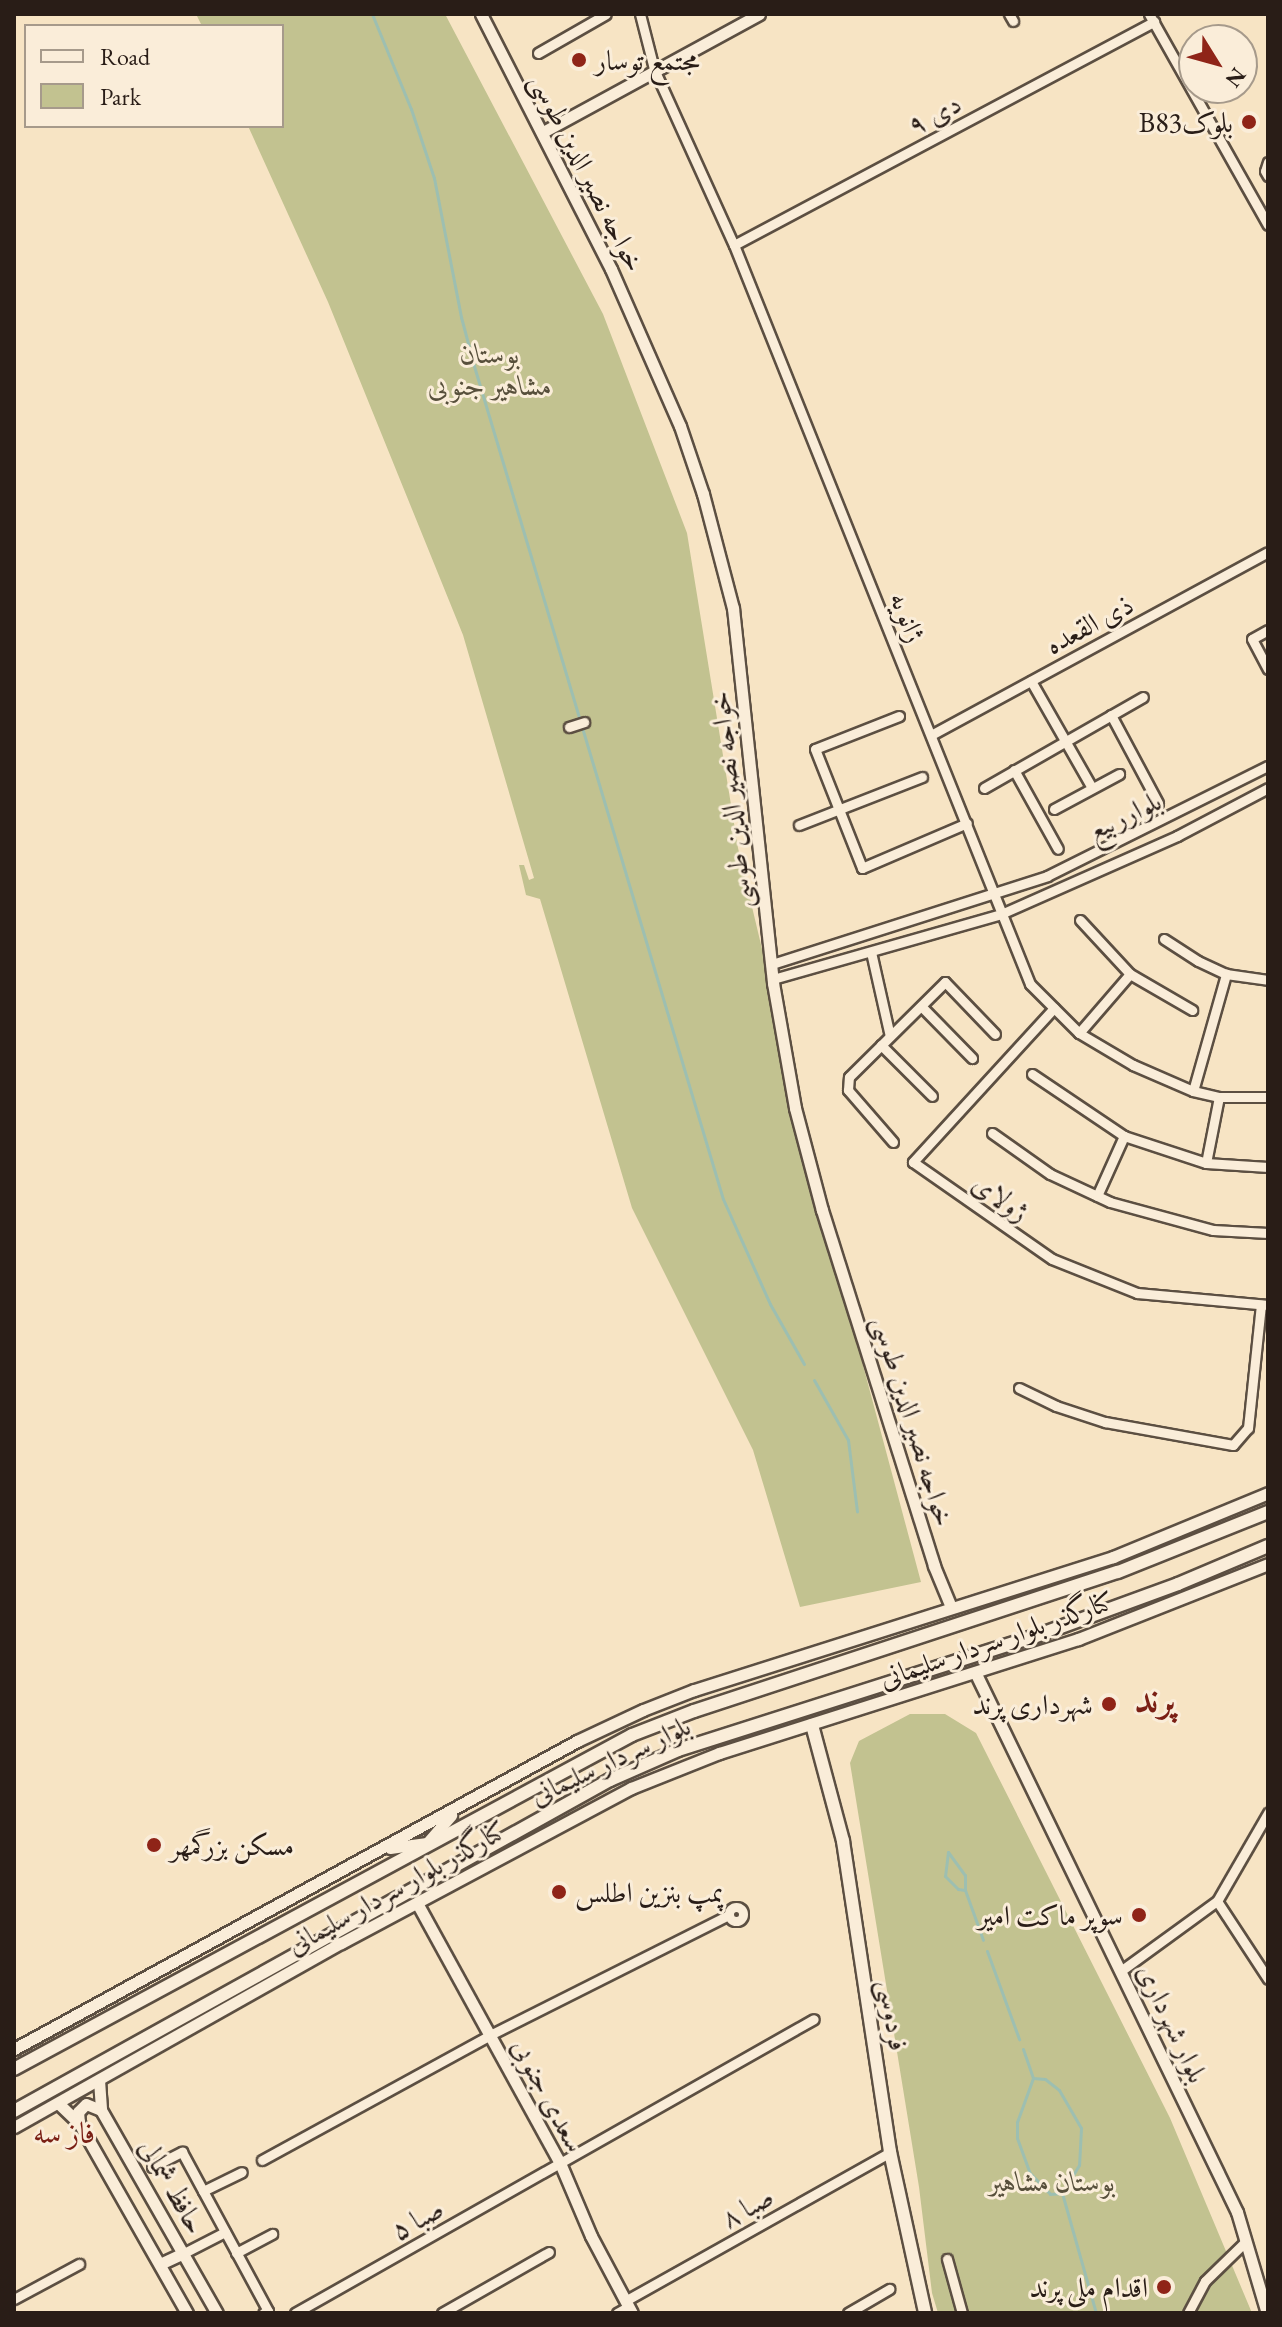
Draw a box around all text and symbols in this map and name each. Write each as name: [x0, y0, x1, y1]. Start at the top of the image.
legend: [24, 24, 284, 128]
north arrow: [1178, 24, 1258, 104]
text: Road: [100, 41, 150, 72]
place label: مجتمع توسار: [595, 43, 700, 77]
marker: مجتمع توسار: [570, 51, 588, 69]
text: N: [1219, 62, 1253, 93]
street label: خواجه نصیر الدین طوسی: [523, 67, 653, 277]
text: Park: [100, 81, 141, 112]
street label: ۹ دی: [901, 86, 967, 142]
place label: B83بلوک: [1139, 105, 1233, 139]
marker: B83بلوک: [1240, 113, 1258, 131]
park label: بوستان مشاهیر جنوبی: [428, 336, 552, 402]
street label: ژانویه: [883, 587, 933, 647]
street label: ذی القعده: [1039, 587, 1139, 661]
street label: خواجه نصیر الدین طوسی: [702, 690, 758, 910]
street label: بلوارربیع: [1082, 783, 1166, 847]
street label: ژولای: [966, 1166, 1036, 1228]
street label: خواجه نصیر الدین طوسی: [866, 1312, 962, 1530]
street label: کنارگذر بلوار سردار سلیمانی: [875, 1583, 1117, 1695]
district label: پرند: [1135, 1678, 1175, 1722]
place label: شهرداری پرند: [973, 1687, 1093, 1721]
marker: شهرداری پرند: [1100, 1695, 1118, 1713]
street label: بلوار سردار سلیمانی: [525, 1708, 695, 1812]
street label: کنارگذر بلوار سردار سلیمانی: [281, 1813, 511, 1961]
place label: مسکن بزرگمهر: [170, 1828, 294, 1862]
marker: مسکن بزرگمهر: [145, 1836, 163, 1854]
place label: پمپ بنزین اطلس: [575, 1875, 724, 1909]
marker: پمپ بنزین اطلس: [550, 1883, 568, 1901]
place label: سوپر ماکت امیر: [978, 1898, 1123, 1932]
marker: سوپر ماکت امیر: [1130, 1906, 1148, 1924]
street label: بلوار شهرداری: [1131, 1958, 1215, 2088]
street label: فردوسی: [872, 1977, 916, 2053]
street label: سعدی جنوبی: [505, 2032, 593, 2158]
district label: فاز سه: [33, 2115, 95, 2151]
street label: حافظ شمالی: [132, 2132, 214, 2240]
park label: بوستان مشاهیر: [989, 2164, 1115, 2198]
street label: صبا ۸: [715, 2179, 779, 2235]
street label: صبا ۵: [385, 2191, 449, 2247]
place label: اقدام ملی پرند: [1030, 2270, 1148, 2304]
marker: اقدام ملی پرند: [1155, 2278, 1173, 2296]

